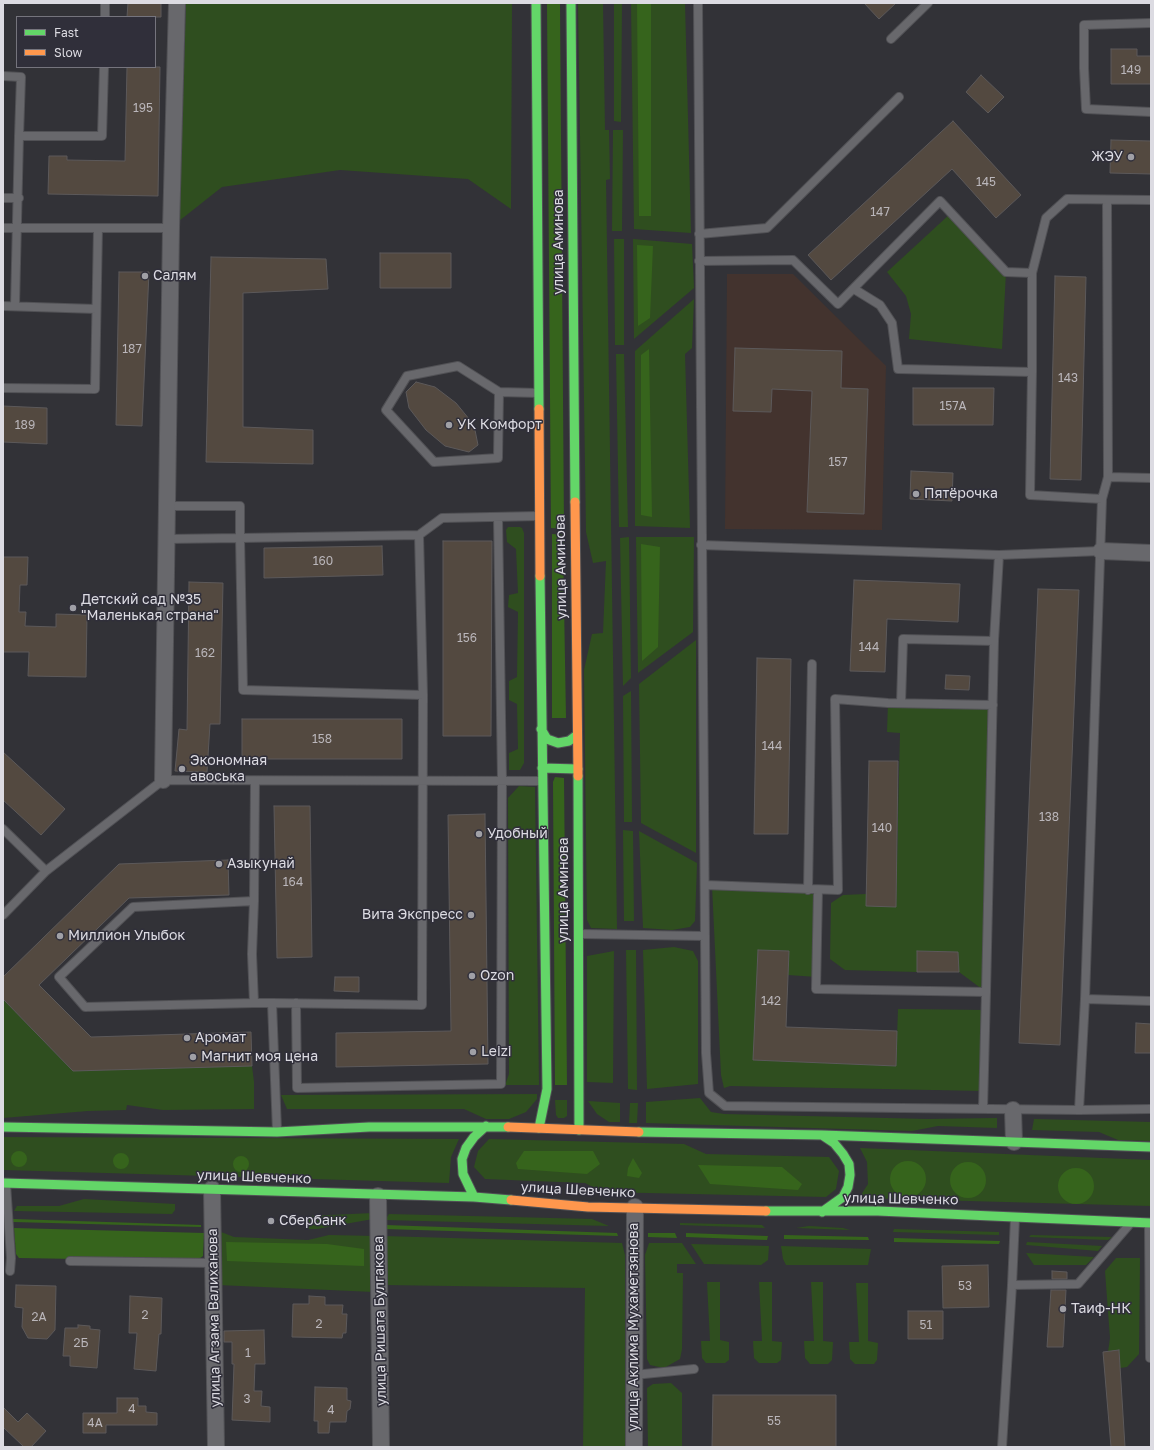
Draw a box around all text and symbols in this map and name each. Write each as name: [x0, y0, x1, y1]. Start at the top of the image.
legend: [16, 16, 156, 68]
text: Fast: [54, 25, 79, 40]
text: Slow: [54, 45, 82, 60]
house number: 149: [1121, 63, 1141, 77]
house number: 195: [133, 101, 153, 115]
place label: ЖЭУ: [1091, 149, 1123, 165]
marker: ЖЭУ: [1126, 152, 1136, 162]
house number: 145: [976, 175, 996, 189]
street label: улица Аминова: [551, 189, 567, 295]
house number: 147: [870, 205, 890, 219]
place label: Салям: [153, 268, 197, 284]
marker: Салям: [140, 271, 150, 281]
house number: 187: [122, 342, 142, 356]
house number: 143: [1058, 371, 1078, 385]
house number: 157А: [939, 399, 967, 413]
place label: УК Комфорт: [457, 417, 542, 433]
house number: 189: [15, 418, 35, 432]
marker: УК Комфорт: [444, 420, 454, 430]
house number: 157: [828, 455, 848, 469]
place label: Пятёрочка: [924, 486, 998, 502]
marker: Пятёрочка: [911, 489, 921, 499]
street label: улица Аминова: [552, 514, 570, 620]
house number: 160: [313, 554, 333, 568]
place label: Детский сад №35 "Маленькая страна": [81, 592, 219, 624]
marker: Детский сад №35 "Маленькая страна": [68, 603, 78, 613]
house number: 156: [457, 631, 477, 645]
house number: 144: [859, 640, 879, 654]
house number: 162: [195, 646, 215, 660]
house number: 158: [312, 732, 332, 746]
house number: 144: [762, 739, 782, 753]
place label: Экономная авоська: [190, 753, 267, 786]
marker: Экономная авоська: [177, 764, 187, 774]
house number: 138: [1039, 810, 1059, 824]
house number: 140: [872, 821, 892, 835]
place label: Удобный: [487, 826, 548, 842]
marker: Удобный: [474, 829, 484, 839]
street label: улица Аминова: [556, 837, 572, 943]
place label: Азыкунай: [227, 856, 295, 872]
marker: Азыкунай: [214, 859, 224, 869]
house number: 164: [283, 875, 303, 889]
place label: Вита Экспресс: [362, 907, 463, 923]
marker: Вита Экспресс: [466, 910, 476, 920]
place label: Миллион Улыбок: [68, 928, 185, 944]
marker: Миллион Улыбок: [55, 931, 65, 941]
place label: Ozon: [480, 968, 514, 984]
marker: Ozon: [467, 971, 477, 981]
house number: 142: [761, 994, 781, 1008]
place label: Аромат: [195, 1030, 246, 1046]
marker: Аромат: [182, 1033, 192, 1043]
place label: Leizi: [481, 1044, 512, 1060]
marker: Leizi: [468, 1047, 478, 1057]
place label: Магнит моя цена: [201, 1049, 318, 1065]
marker: Магнит моя цена: [188, 1052, 198, 1062]
street label: улица Шевченко: [196, 1167, 312, 1187]
street label: улица Шевченко: [520, 1179, 636, 1201]
street label: улица Шевченко: [843, 1190, 959, 1208]
place label: Сбербанк: [279, 1213, 346, 1229]
marker: Сбербанк: [266, 1216, 276, 1226]
street label: улица Аклима Мухаметзянова: [626, 1223, 642, 1431]
street label: улица Агзама Валиханова: [204, 1228, 224, 1408]
street label: улица Ришата Булгакова: [370, 1236, 390, 1406]
house number: 53: [958, 1279, 972, 1293]
place label: Таиф-НК: [1071, 1301, 1131, 1317]
marker: Таиф-НК: [1058, 1304, 1068, 1314]
house number: 2: [142, 1308, 148, 1322]
house number: 2А: [32, 1310, 46, 1324]
house number: 2: [316, 1317, 322, 1331]
house number: 51: [920, 1318, 932, 1332]
house number: 2Б: [74, 1336, 88, 1350]
house number: 1: [245, 1346, 251, 1360]
house number: 3: [243, 1392, 251, 1406]
house number: 4: [128, 1402, 136, 1416]
house number: 4: [327, 1403, 335, 1417]
house number: 55: [767, 1414, 781, 1428]
house number: 4А: [87, 1416, 103, 1430]

